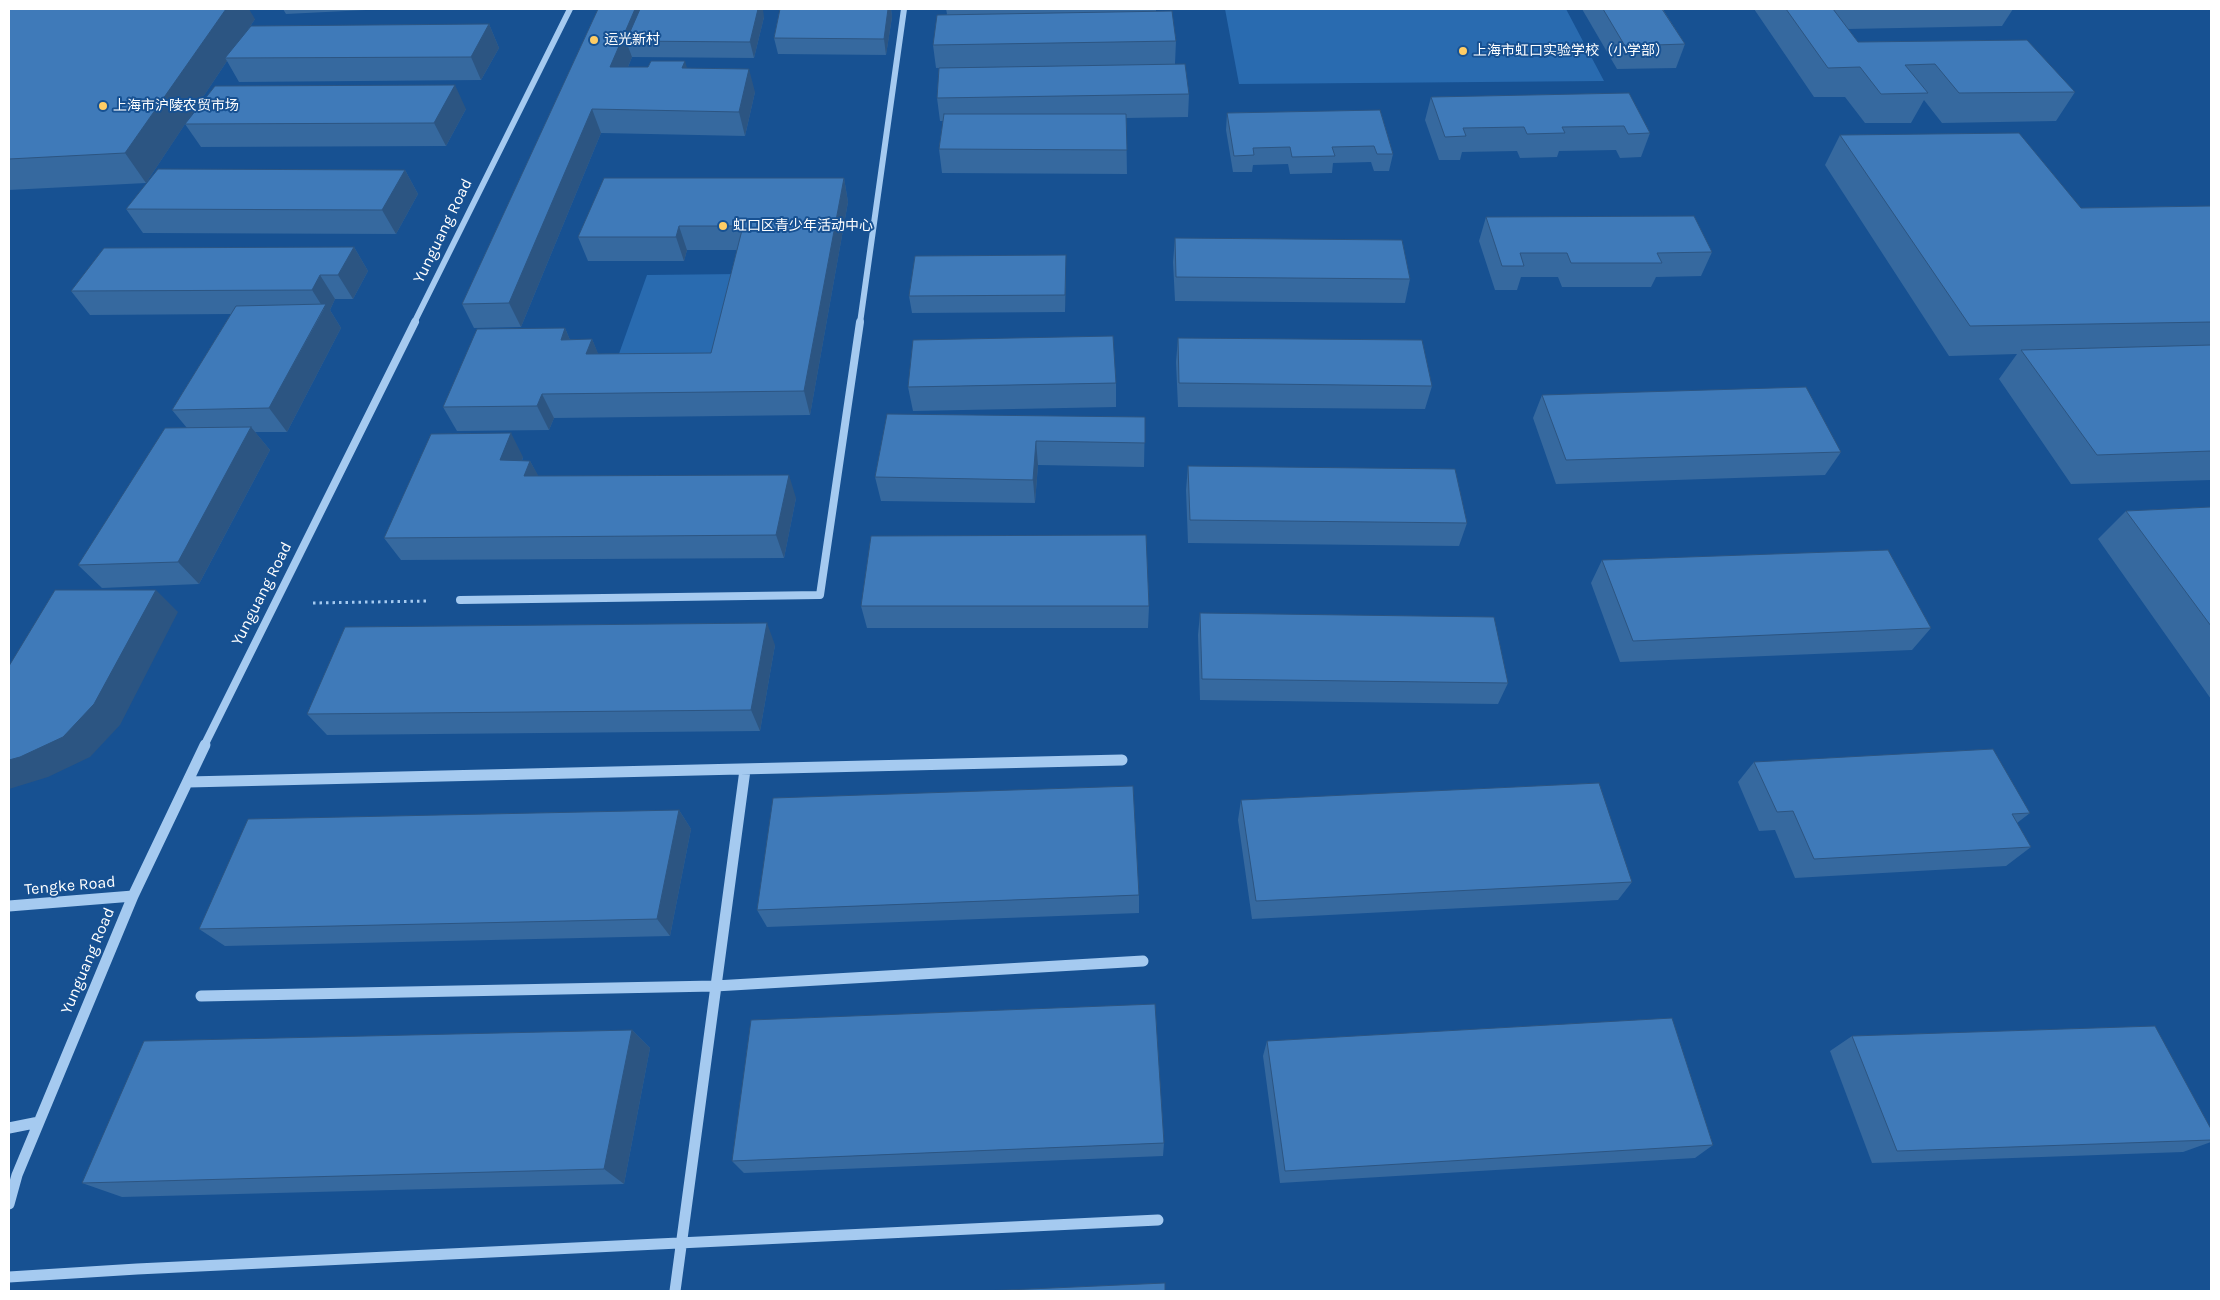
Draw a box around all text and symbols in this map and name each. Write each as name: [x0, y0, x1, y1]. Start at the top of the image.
place label: 运光新村: [604, 32, 660, 48]
marker: 运光新村: [588, 34, 600, 46]
place label: 上海市虹口实验学校（小学部）: [1473, 43, 1669, 59]
marker: 上海市虹口实验学校（小学部）: [1457, 45, 1469, 57]
place label: 上海市沪陵农贸市场: [113, 98, 239, 114]
marker: 上海市沪陵农贸市场: [97, 100, 109, 112]
street label: Yunguang Road: [409, 176, 477, 286]
place label: 虹口区青少年活动中心: [733, 218, 873, 234]
marker: 虹口区青少年活动中心: [717, 220, 729, 232]
street label: Yunguang Road: [228, 539, 296, 649]
street label: Tengke Road: [24, 872, 116, 900]
street label: Yunguang Road: [57, 905, 119, 1017]

